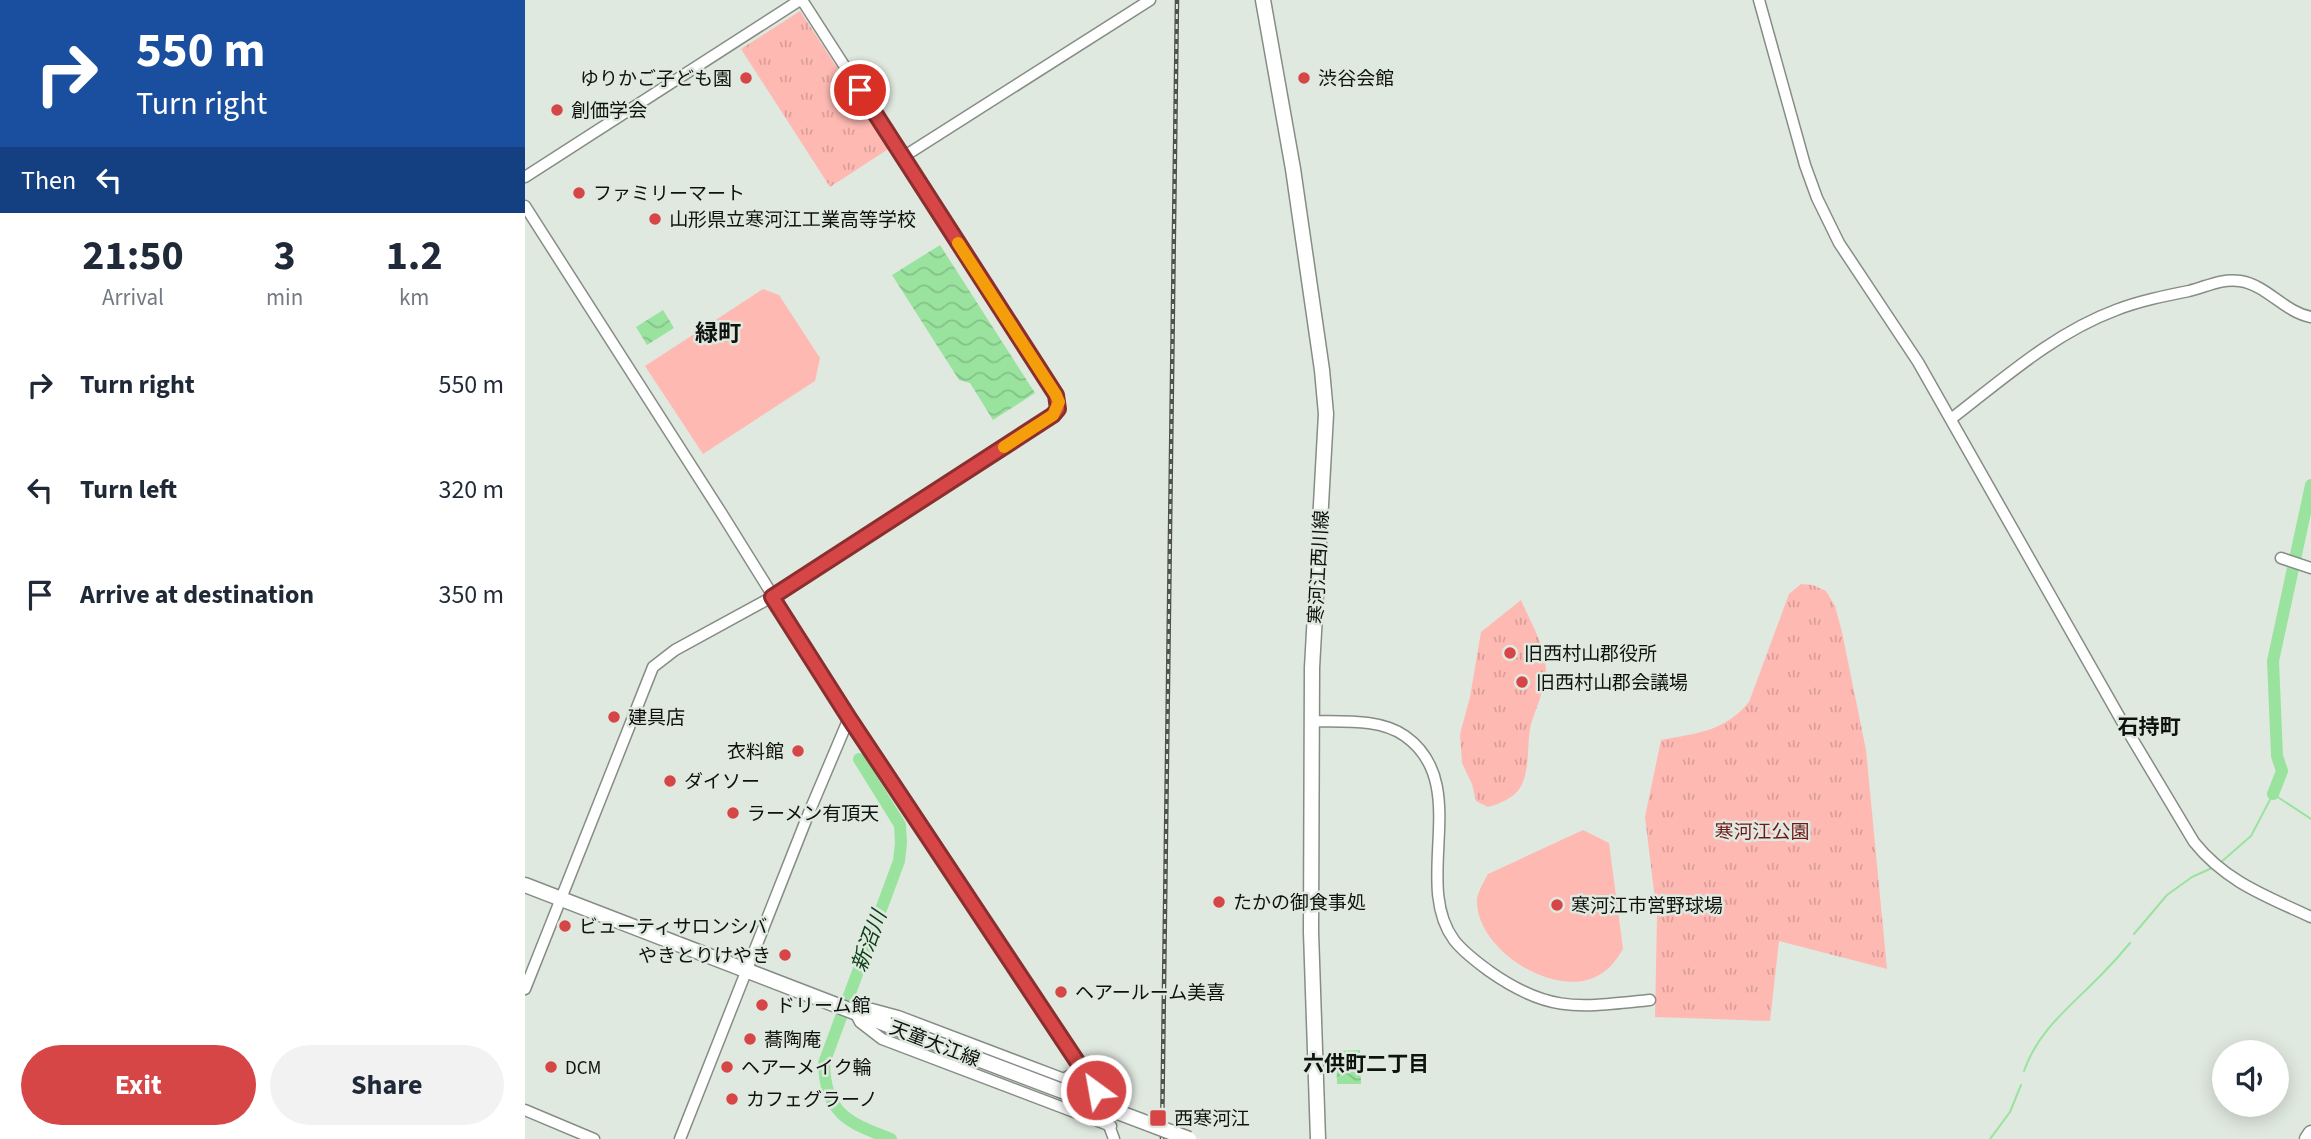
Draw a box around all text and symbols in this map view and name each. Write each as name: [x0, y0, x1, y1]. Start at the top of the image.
text: 550 m: [136, 16, 265, 86]
icon: right: [21, 28, 112, 119]
pin: [830, 60, 890, 120]
place label: ゆりかご子ども園: [580, 66, 732, 93]
place label: 渋谷会館: [1318, 66, 1394, 93]
marker: ゆりかご子ども園: [738, 70, 754, 86]
marker: 渋谷会館: [1296, 70, 1312, 86]
icon: arrive: [841, 71, 879, 109]
text: Turn right: [136, 81, 267, 127]
place label: 創価学会: [571, 98, 647, 125]
marker: 創価学会: [549, 102, 565, 118]
icon: left: [90, 161, 128, 199]
text: Then: [21, 162, 76, 199]
place label: ファミリーマート: [593, 181, 745, 208]
marker: ファミリーマート: [571, 185, 587, 201]
place label: 山形県立寒河江工業高等学校: [669, 207, 916, 234]
marker: 山形県立寒河江工業高等学校: [647, 211, 663, 227]
text: 21:50: [82, 226, 184, 286]
text: 3: [274, 226, 296, 286]
text: 1.2: [386, 226, 443, 286]
text: Arrival: [102, 281, 164, 314]
text: min: [266, 281, 303, 314]
text: km: [399, 281, 429, 314]
district label: 緑町: [695, 317, 741, 350]
icon: right: [21, 366, 59, 404]
text: Turn right: [80, 366, 195, 403]
text: 550 m: [438, 366, 504, 403]
icon: left: [21, 471, 59, 509]
text: Turn left: [80, 471, 177, 508]
text: 320 m: [438, 471, 504, 508]
street label: 寒河江西川線: [1303, 509, 1336, 625]
icon: arrive: [21, 576, 59, 614]
text: Arrive at destination: [80, 576, 314, 613]
text: 350 m: [438, 576, 504, 613]
place label: 旧西村山郡役所: [1524, 641, 1657, 668]
marker: 旧西村山郡役所: [1502, 645, 1518, 661]
place label: 旧西村山郡会議場: [1536, 670, 1688, 697]
marker: 旧西村山郡会議場: [1514, 674, 1530, 690]
place label: 建具店: [628, 705, 685, 732]
marker: 建具店: [606, 709, 622, 725]
district label: 石持町: [2118, 712, 2181, 742]
place label: 衣料館: [727, 739, 784, 766]
marker: 衣料館: [790, 743, 806, 759]
place label: ダイソー: [684, 769, 760, 796]
marker: ダイソー: [662, 773, 678, 789]
place label: ラーメン有頂天: [747, 801, 879, 828]
marker: ラーメン有頂天: [725, 805, 741, 821]
park label: 寒河江公園: [1714, 819, 1810, 846]
place label: たかの御食事処: [1233, 890, 1366, 917]
place label: 寒河江市営野球場: [1571, 893, 1723, 920]
marker: たかの御食事処: [1211, 894, 1227, 910]
marker: 寒河江市営野球場: [1549, 897, 1565, 913]
water label: 新沼川: [844, 904, 895, 976]
place label: ビューティサロンシバ: [579, 914, 767, 941]
marker: ビューティサロンシバ: [557, 918, 573, 934]
place label: やきとりけやき: [638, 943, 771, 970]
marker: やきとりけやき: [777, 947, 793, 963]
place label: ヘアールーム美喜: [1075, 980, 1225, 1007]
marker: ヘアールーム美喜: [1053, 984, 1069, 1000]
place label: ドリーム館: [776, 993, 870, 1020]
marker: ドリーム館: [754, 997, 770, 1013]
street label: 天童大江線: [885, 1015, 984, 1074]
place label: 蕎陶庵: [764, 1027, 821, 1054]
marker: 蕎陶庵: [742, 1031, 758, 1047]
map controls: [2212, 1040, 2289, 1117]
button: sound: [2212, 1040, 2289, 1117]
button: Exit: [21, 1045, 256, 1125]
button: Share: [270, 1045, 504, 1125]
district label: 六供町二丁目: [1303, 1049, 1429, 1079]
position arrow: [1059, 1053, 1133, 1127]
place label: DCM: [565, 1055, 601, 1082]
place label: ヘアーメイク輪: [741, 1055, 872, 1082]
marker: DCM: [543, 1059, 559, 1075]
marker: ヘアーメイク輪: [719, 1059, 735, 1075]
place label: カフェグラーノ: [746, 1087, 878, 1114]
marker: カフェグラーノ: [724, 1091, 740, 1107]
place label: 西寒河江: [1174, 1106, 1250, 1133]
marker: 西寒河江: [1148, 1108, 1168, 1128]

